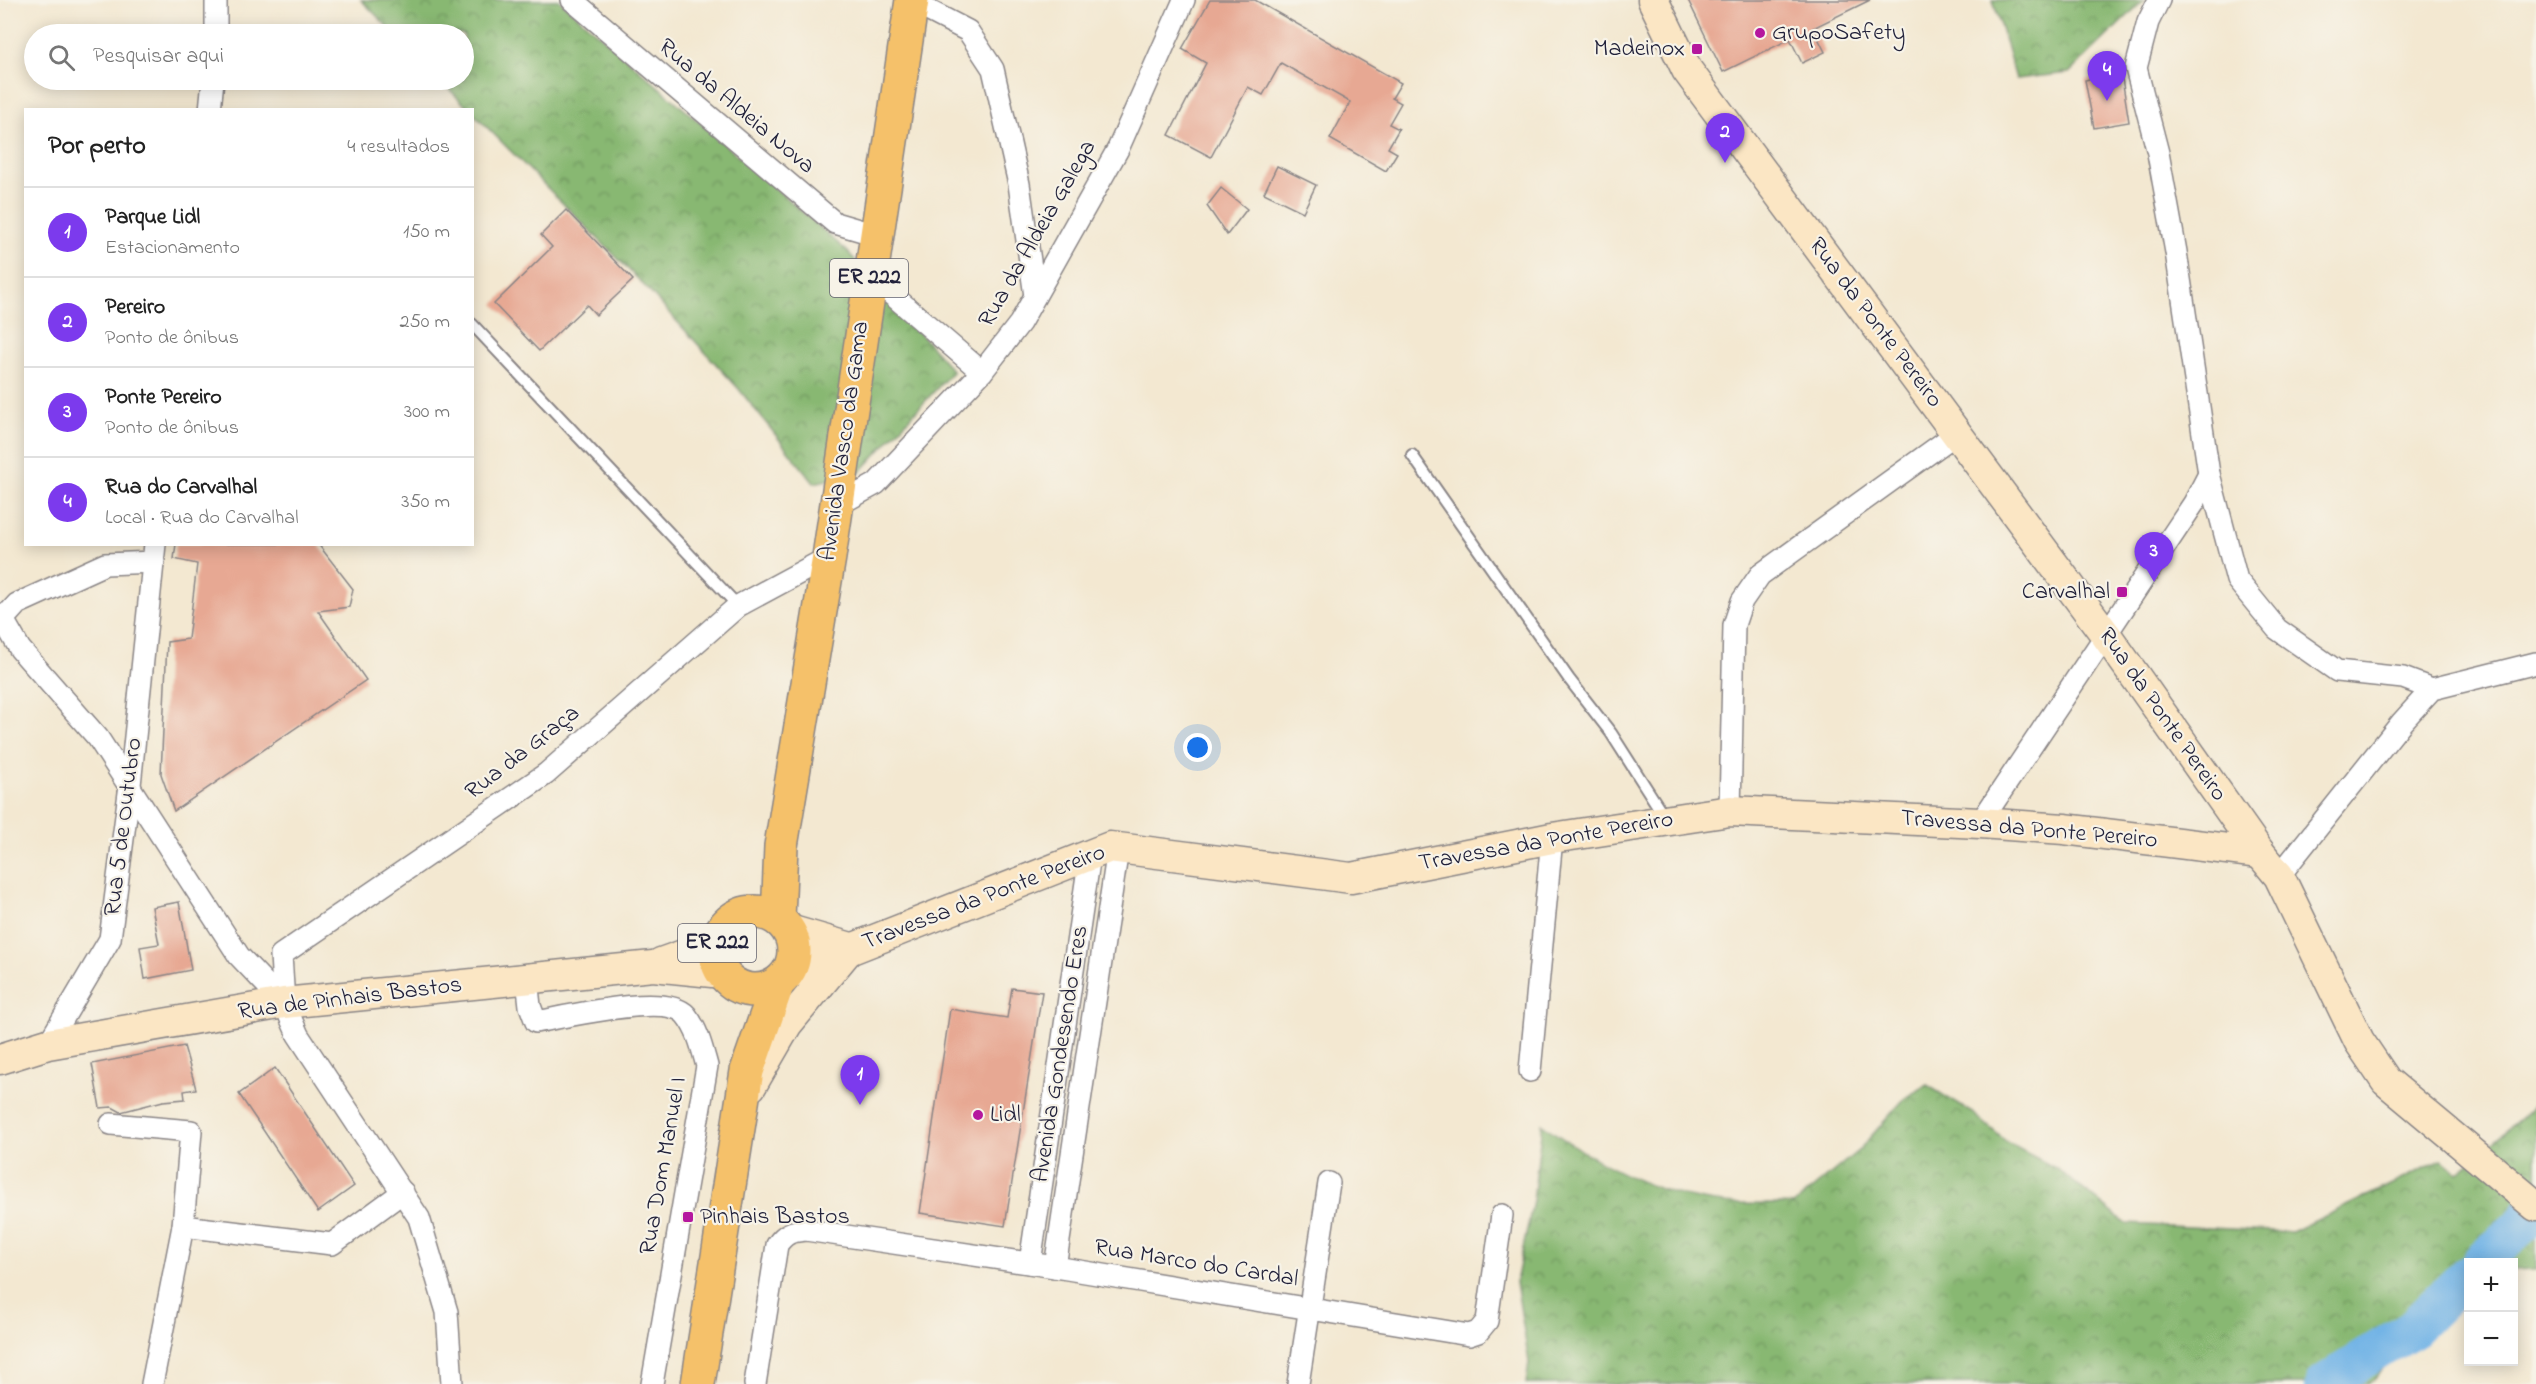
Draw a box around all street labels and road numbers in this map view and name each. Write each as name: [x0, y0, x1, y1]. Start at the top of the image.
street label: Rua da Aldeia Nova: [650, 31, 822, 183]
street label: Rua da Aldeia Galega: [970, 134, 1106, 334]
street label: Rua da Ponte Pereiro: [1799, 230, 1951, 416]
road number: ER 222: [830, 259, 908, 297]
street label: Avenida Vasco da Gama: [811, 319, 879, 563]
street label: Rua da Ponte Pereiro: [2089, 621, 2235, 809]
street label: Rua da Graça: [458, 697, 588, 809]
street label: Rua 5 de Outubro: [96, 736, 152, 918]
street label: Travessa da Ponte Pereiro: [1899, 801, 2159, 859]
street label: Travessa da Ponte Pereiro: [1416, 802, 1676, 882]
street label: Travessa da Ponte Pereiro: [857, 835, 1111, 961]
street label: Avenida Gondesendo Eres: [1023, 923, 1099, 1185]
road number: ER 222: [678, 924, 756, 962]
street label: Rua de Pinhais Bastos: [236, 968, 464, 1030]
street label: Rua Dom Manuel I: [631, 1074, 697, 1258]
street label: Rua Marco do Cardal: [1092, 1231, 1300, 1297]

